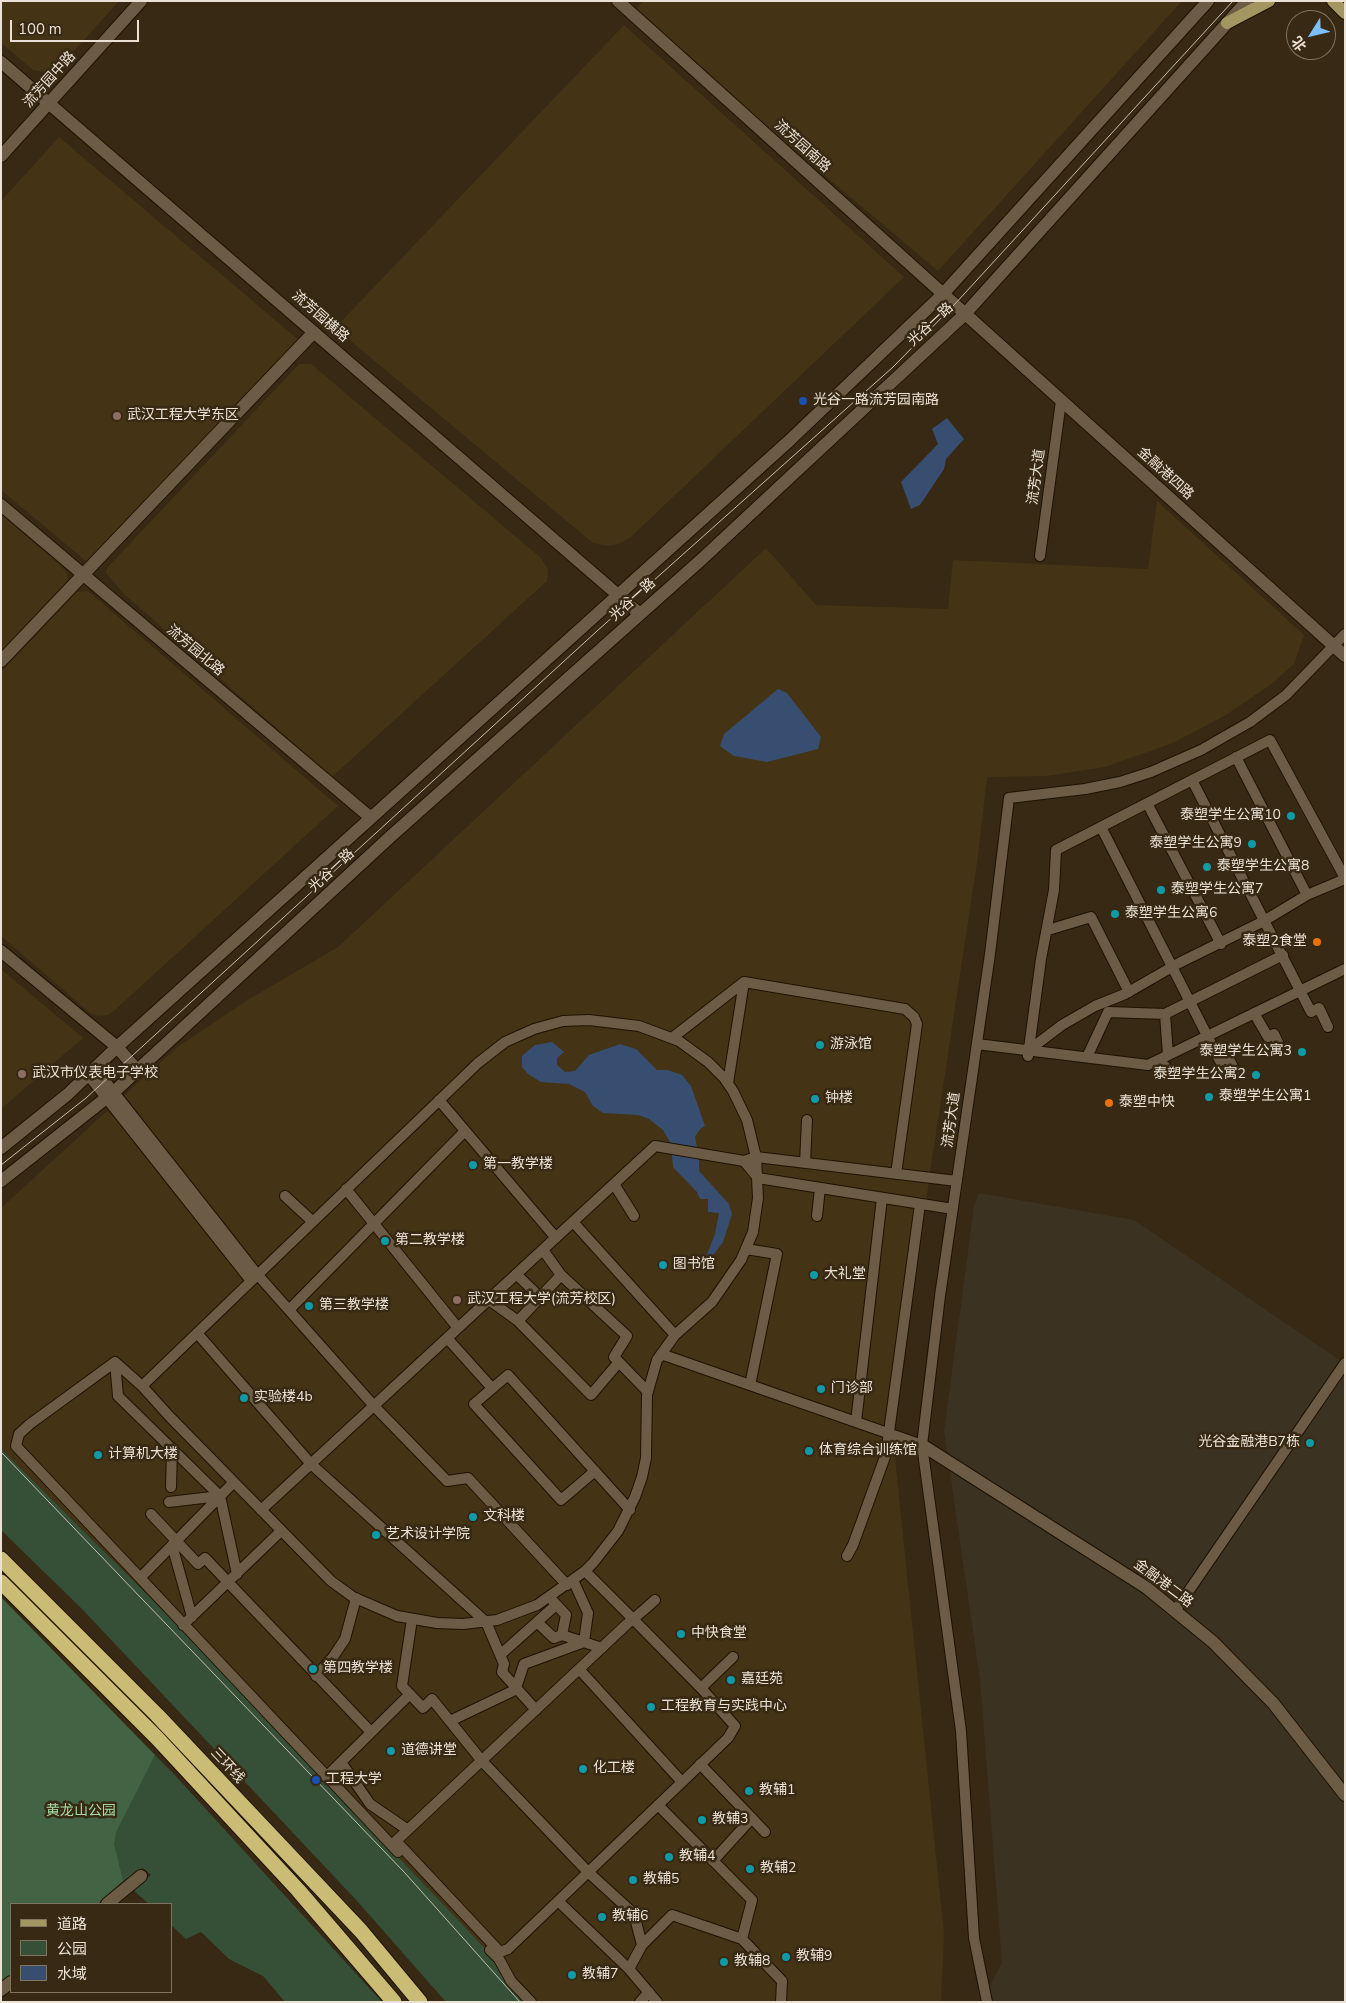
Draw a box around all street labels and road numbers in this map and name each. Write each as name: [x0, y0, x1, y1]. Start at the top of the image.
street label: 流芳园中路: [20, 48, 80, 112]
street label: 流芳园南路: [770, 117, 834, 177]
street label: 流芳园横路: [288, 288, 352, 346]
street label: 光谷一路: [905, 300, 957, 350]
street label: 金融港四路: [1133, 444, 1197, 504]
street label: 流芳大道: [1025, 448, 1049, 506]
street label: 光谷一路: [607, 575, 659, 625]
street label: 流芳园北路: [163, 622, 227, 680]
street label: 光谷一路: [306, 846, 358, 896]
street label: 流芳大道: [940, 1091, 964, 1149]
street label: 金融港二路: [1130, 1556, 1196, 1612]
street label: 三环线: [207, 1745, 247, 1787]

